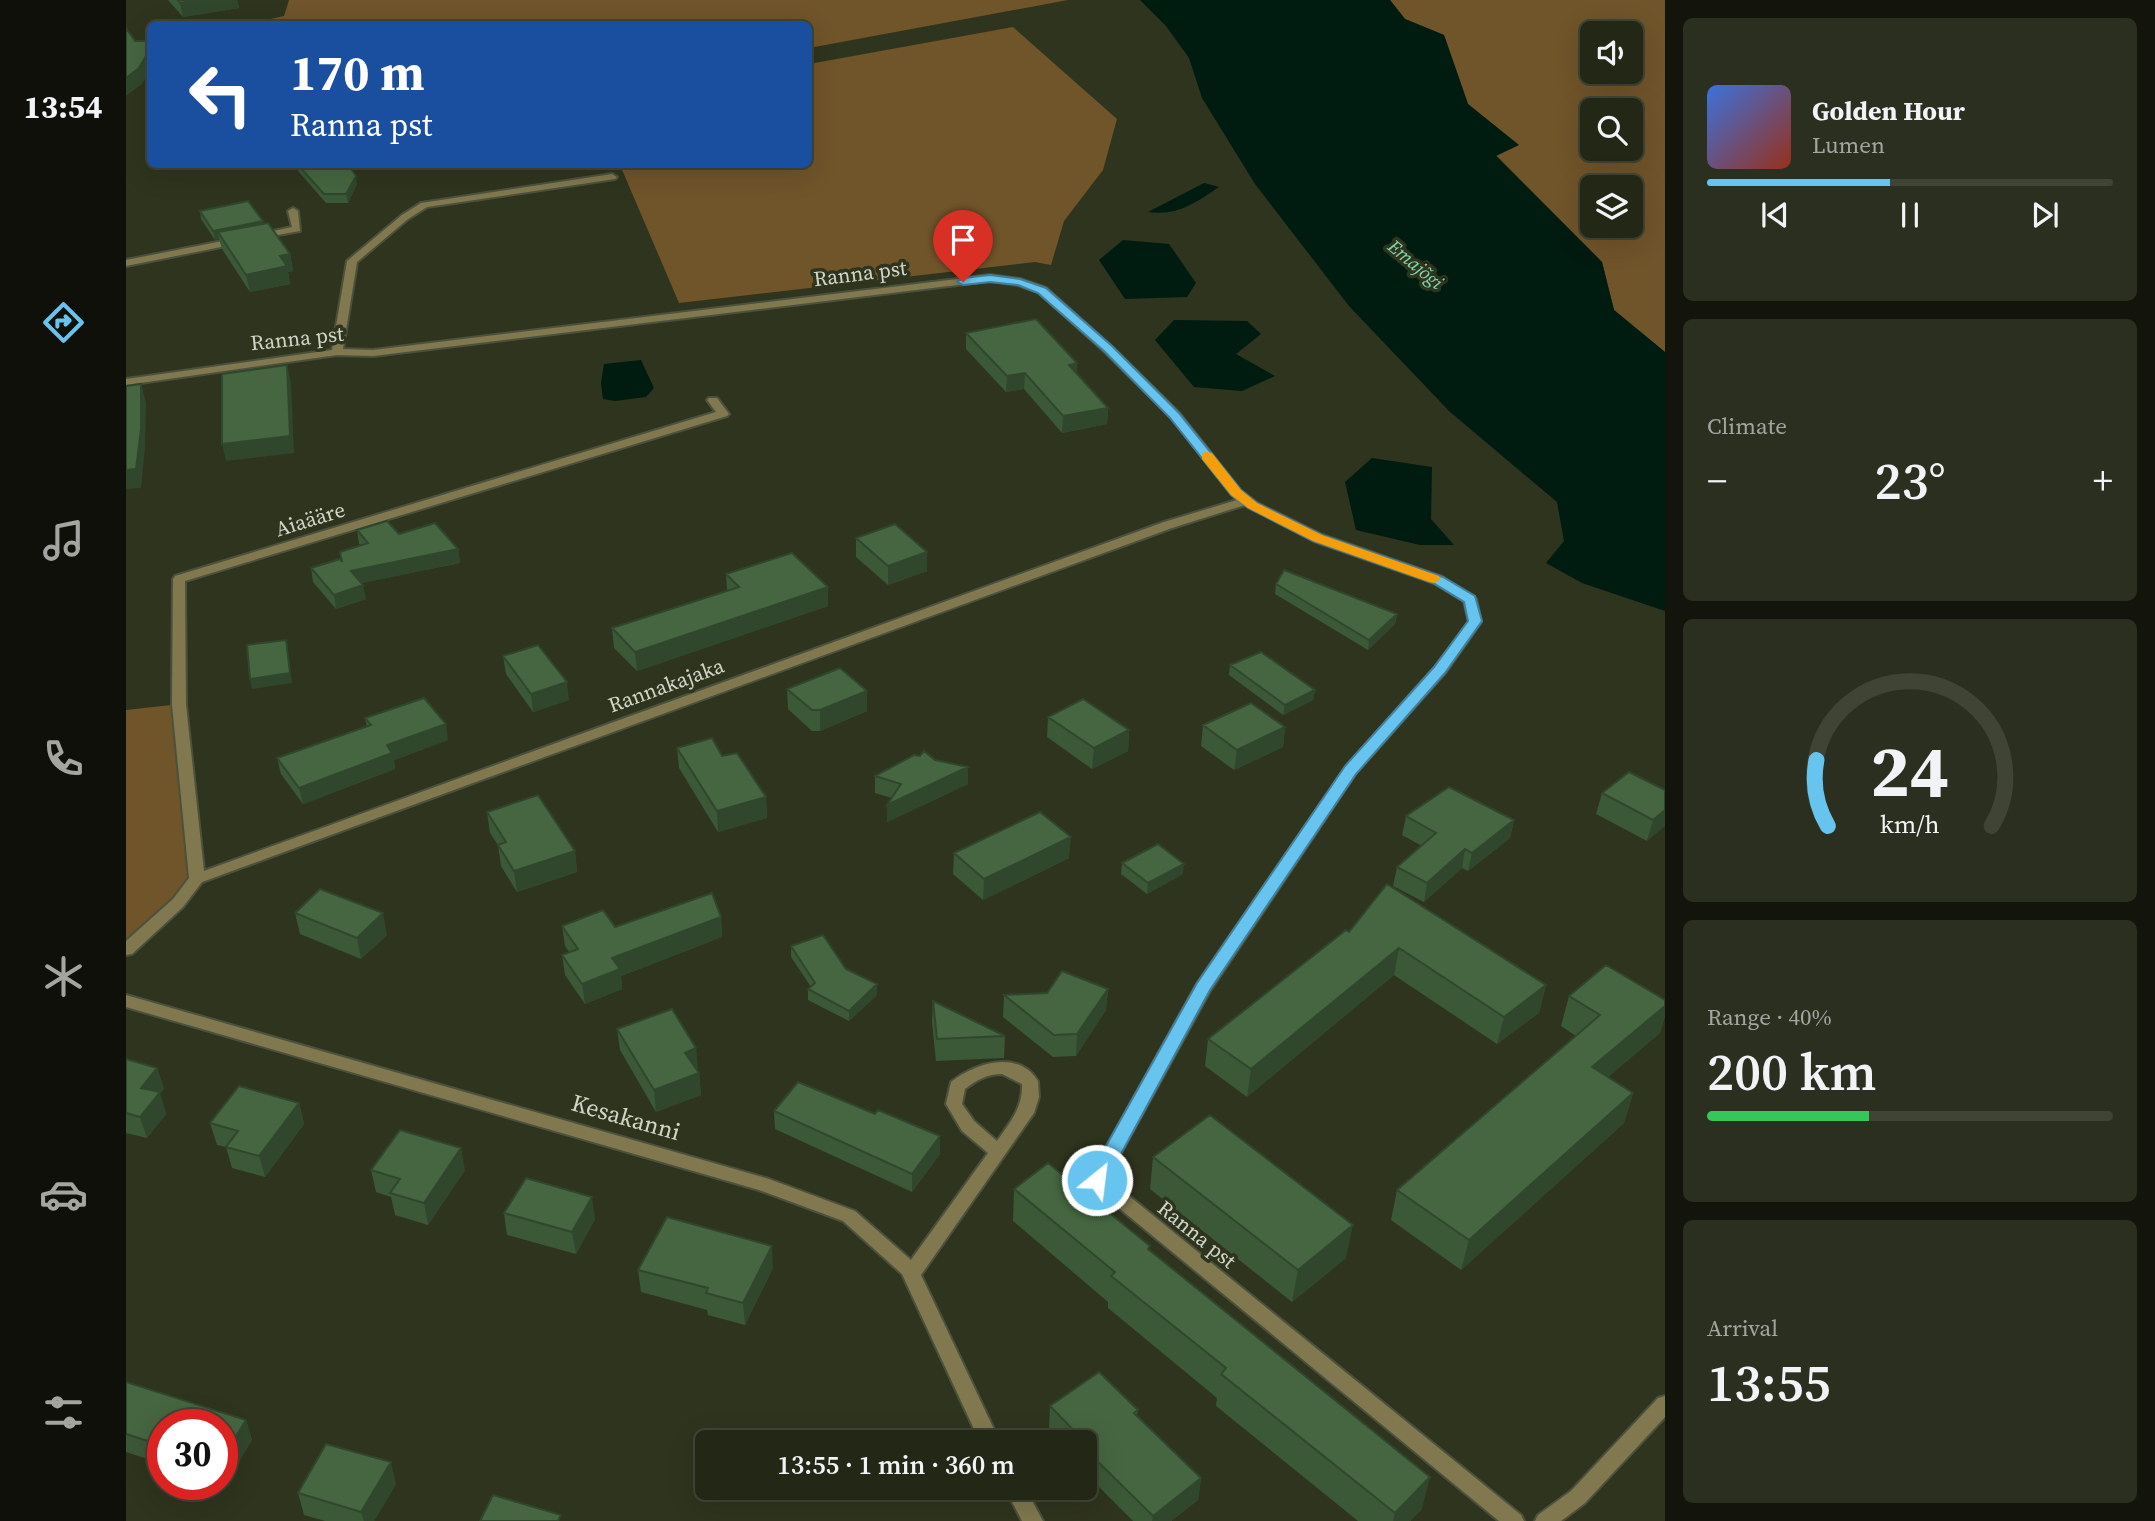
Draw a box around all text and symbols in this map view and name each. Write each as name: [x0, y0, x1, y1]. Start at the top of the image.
map controls: [1580, 21, 1643, 238]
button: sound: [1580, 21, 1643, 84]
text: 170 m: [290, 39, 425, 106]
icon: left: [175, 49, 266, 140]
text: 13:54: [24, 85, 102, 129]
text: Golden Hour: [1812, 93, 1965, 129]
button: search: [1580, 98, 1643, 161]
text: Ranna pst: [290, 103, 432, 147]
text: Lumen: [1812, 129, 1885, 161]
button: layers: [1580, 175, 1643, 238]
icon: previous: [1756, 196, 1794, 234]
icon: pause: [1891, 196, 1929, 234]
icon: next: [2026, 196, 2064, 234]
pin: [933, 210, 993, 282]
icon: arrive: [944, 221, 982, 259]
water label: Emajõgi: [1382, 232, 1450, 295]
street label: Ranna pst: [812, 253, 908, 293]
icon: directions: [39, 298, 88, 347]
street label: Ranna pst: [249, 319, 345, 357]
text: Climate: [1707, 410, 1787, 442]
text: 23°: [1874, 445, 1946, 516]
text: −: [1707, 455, 1727, 507]
text: +: [2093, 455, 2113, 507]
street label: Aiaääre: [272, 495, 348, 543]
icon: music: [39, 516, 88, 565]
street label: Rannakajaka: [604, 651, 728, 719]
text: 24: [1871, 722, 1949, 821]
icon: phone: [39, 734, 88, 783]
text: km/h: [1880, 807, 1940, 841]
icon: climate: [39, 952, 88, 1001]
text: Range · 40%: [1707, 1001, 1832, 1033]
text: 200 km: [1707, 1036, 1876, 1107]
street label: Kesakanni: [568, 1086, 684, 1148]
position arrow: [1060, 1143, 1134, 1217]
icon: car: [39, 1170, 88, 1219]
street label: Ranna pst: [1152, 1193, 1243, 1275]
text: Arrival: [1707, 1312, 1778, 1344]
text: 13:55: [1707, 1347, 1831, 1418]
icon: filters: [39, 1388, 88, 1437]
speed limit sign: 30: [147, 1409, 238, 1500]
text: 13:55 · 1 min · 360 m: [777, 1447, 1015, 1483]

